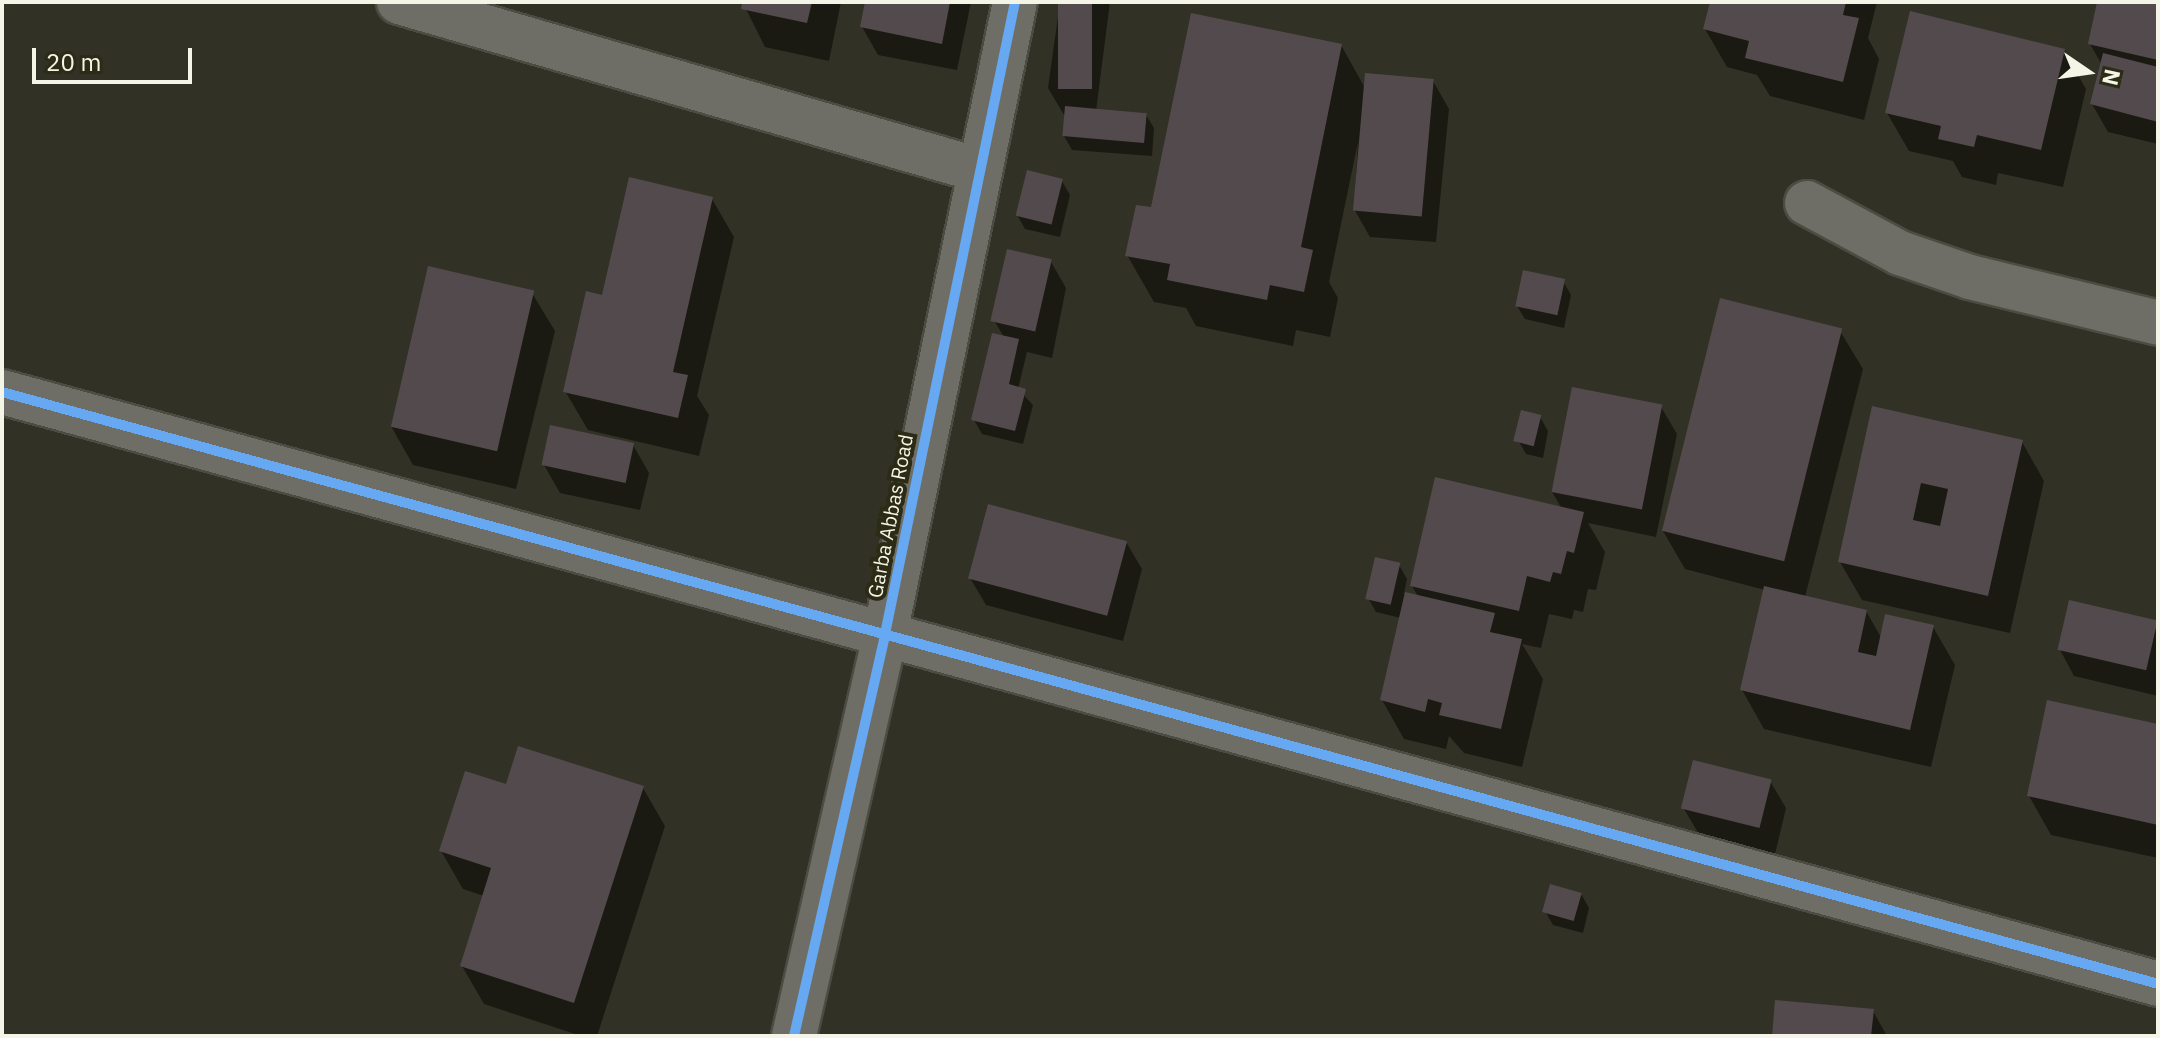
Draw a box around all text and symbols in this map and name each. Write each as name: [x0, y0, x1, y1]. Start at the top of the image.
scale bar: [36, 32, 196, 82]
north arrow: [2048, 32, 2128, 112]
text: 20 m: [46, 46, 101, 78]
text: N: [2096, 66, 2128, 89]
street label: Garba Abbas Road: [862, 432, 918, 600]

